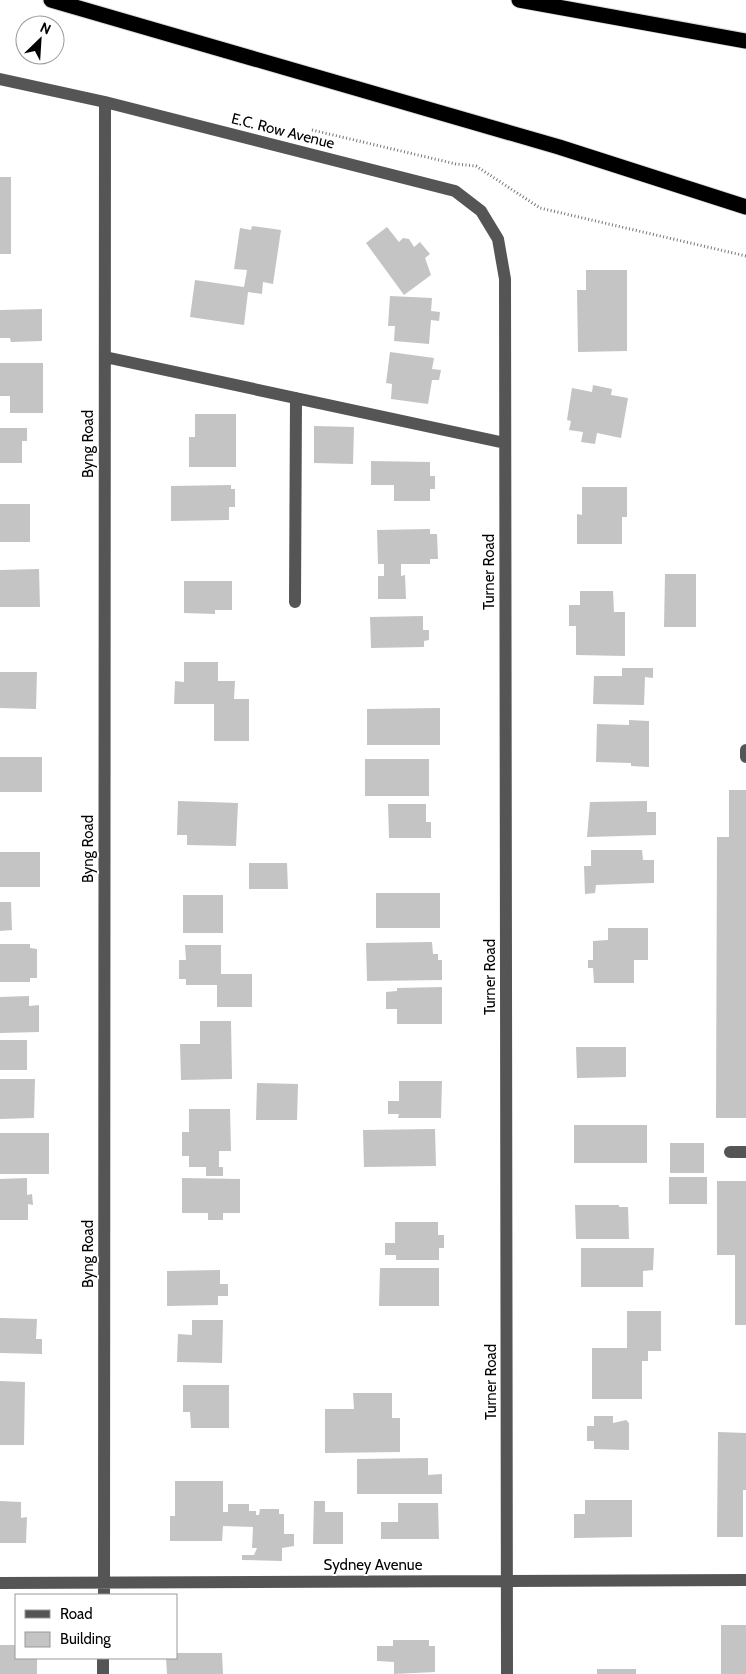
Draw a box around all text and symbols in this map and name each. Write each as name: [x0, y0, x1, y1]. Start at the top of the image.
north arrow: [15, 15, 65, 65]
text: N: [37, 18, 54, 38]
street label: E.C. Row Avenue: [230, 109, 337, 153]
street label: Byng Road: [79, 410, 97, 478]
street label: Turner Road: [480, 534, 498, 610]
street label: Byng Road: [79, 815, 97, 883]
street label: Turner Road: [481, 939, 499, 1015]
street label: Byng Road: [79, 1220, 97, 1288]
street label: Turner Road: [482, 1344, 500, 1420]
street label: Sydney Avenue: [324, 1556, 423, 1574]
legend: [15, 1594, 178, 1659]
text: Road: [60, 1605, 93, 1623]
text: Building: [60, 1630, 111, 1648]

